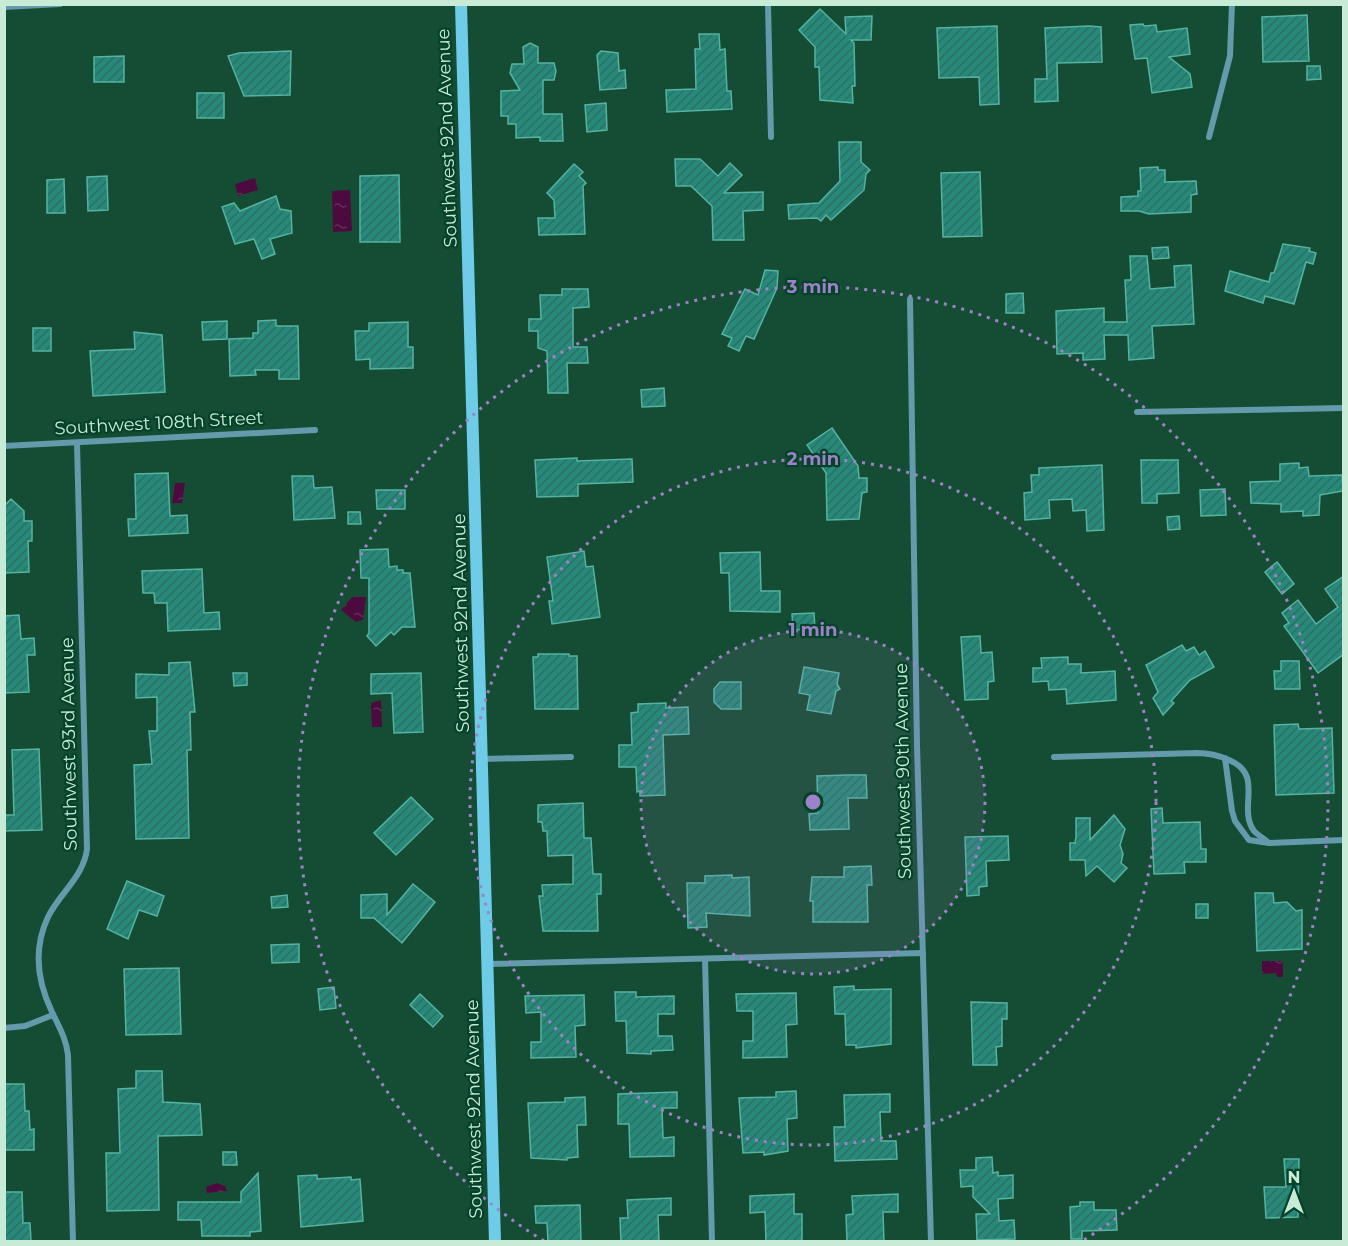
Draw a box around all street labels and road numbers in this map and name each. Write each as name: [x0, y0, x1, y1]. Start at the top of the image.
street label: Southwest 92nd Avenue: [432, 28, 462, 248]
street label: Southwest 108th Street: [54, 407, 264, 439]
street label: Southwest 92nd Avenue: [448, 513, 474, 733]
street label: Southwest 93rd Avenue: [56, 637, 82, 851]
street label: Southwest 90th Avenue: [890, 663, 916, 879]
street label: Southwest 92nd Avenue: [461, 999, 487, 1219]

